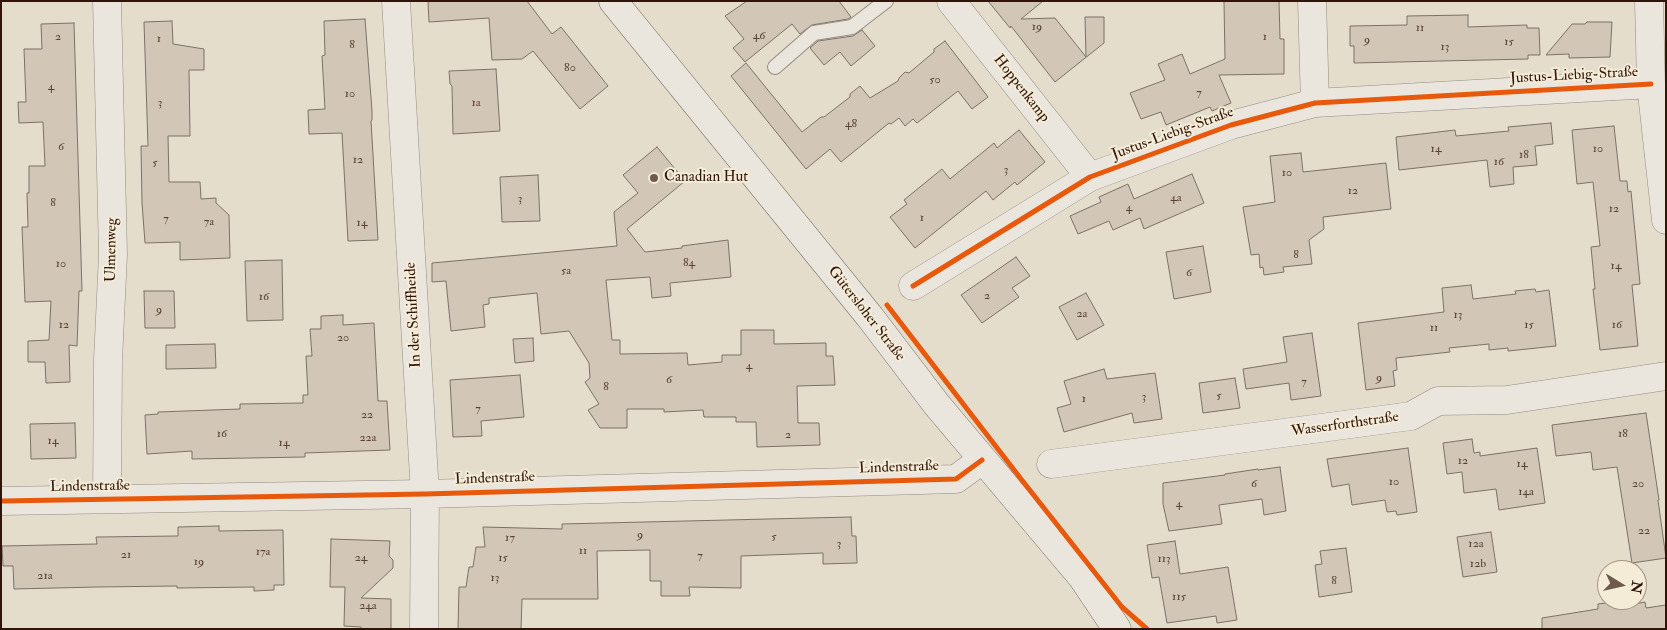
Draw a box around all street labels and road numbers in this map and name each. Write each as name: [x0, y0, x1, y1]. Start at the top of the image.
street label: Hoppenkamp: [989, 52, 1053, 126]
street label: Justus-Liebig-Straße: [1510, 64, 1638, 88]
street label: Justus-Liebig-Straße: [1110, 104, 1236, 164]
street label: Ulmenweg: [102, 218, 122, 282]
street label: In der Schiffheide: [402, 262, 426, 368]
street label: Gütersloher Straße: [823, 263, 909, 365]
street label: Wasserforthstraße: [1290, 409, 1400, 441]
street label: Lindenstraße: [859, 458, 939, 478]
street label: Lindenstraße: [455, 469, 535, 489]
street label: Lindenstraße: [50, 477, 130, 497]

